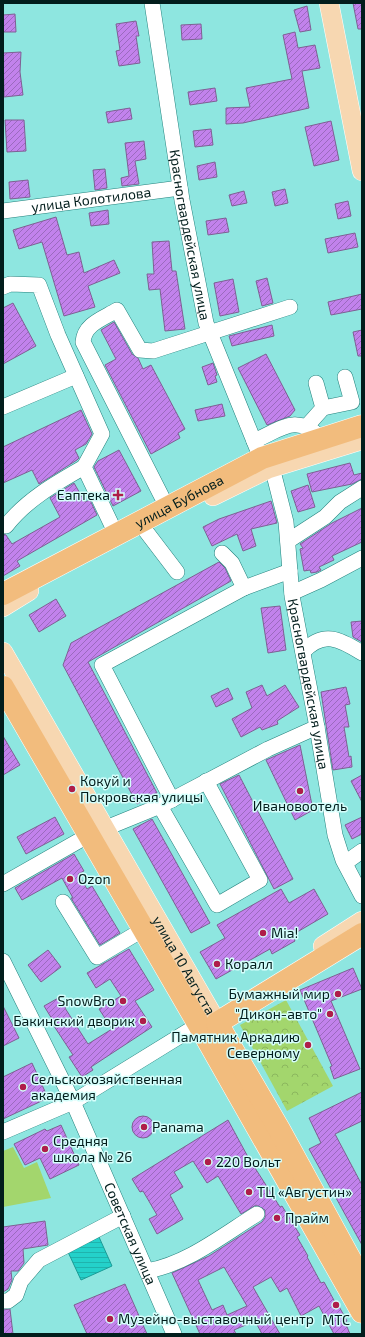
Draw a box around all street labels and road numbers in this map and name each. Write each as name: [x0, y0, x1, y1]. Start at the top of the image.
street label: Красногвардейская улица: [166, 148, 214, 322]
street label: улица Колотилова: [30, 183, 152, 215]
street label: улица Бубнова: [132, 471, 226, 531]
street label: Красногвардейская улица: [285, 597, 333, 771]
street label: улица 10 Августа: [149, 913, 219, 1018]
street label: Советская улица: [101, 1180, 160, 1287]

